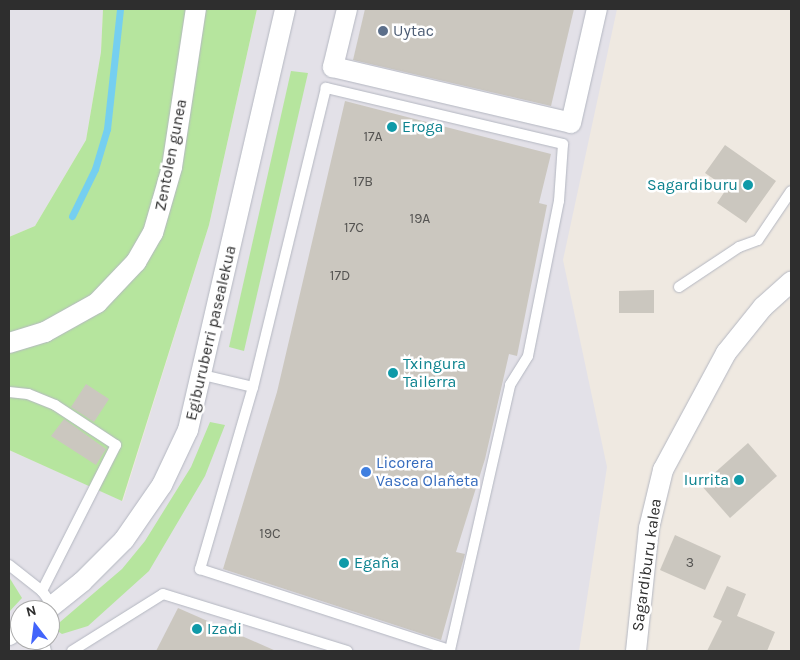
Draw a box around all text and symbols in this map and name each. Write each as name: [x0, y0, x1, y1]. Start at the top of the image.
place label: Uytac: [393, 21, 434, 41]
marker: Uytac: [377, 25, 389, 37]
street label: Zentolen gunea: [151, 97, 191, 213]
place label: Eroga: [402, 117, 443, 137]
marker: Eroga: [386, 121, 398, 133]
house number: 17A: [363, 129, 383, 145]
house number: 17B: [353, 174, 373, 190]
place label: Sagardiburu: [647, 175, 738, 195]
marker: Sagardiburu: [742, 179, 754, 191]
house number: 19A: [410, 211, 430, 227]
house number: 17C: [344, 220, 364, 236]
street label: Egiburuberri pasealekua: [182, 244, 240, 422]
house number: 17D: [330, 268, 350, 284]
place label: Txingura Tailerra: [403, 354, 466, 392]
marker: Txingura Tailerra: [387, 367, 399, 379]
place label: Licorera Vasca Olañeta: [376, 453, 479, 491]
marker: Licorera Vasca Olañeta: [360, 466, 372, 478]
place label: Iurrita: [684, 470, 729, 490]
marker: Iurrita: [733, 474, 745, 486]
street label: Sagardiburu kalea: [628, 497, 666, 633]
house number: 19C: [259, 526, 281, 542]
place label: Egaña: [354, 553, 399, 573]
house number: 3: [686, 555, 694, 571]
marker: Egaña: [338, 557, 350, 569]
north arrow: [10, 600, 60, 650]
text: N: [24, 601, 38, 621]
place label: Izadi: [207, 619, 242, 639]
marker: Izadi: [191, 623, 203, 635]

